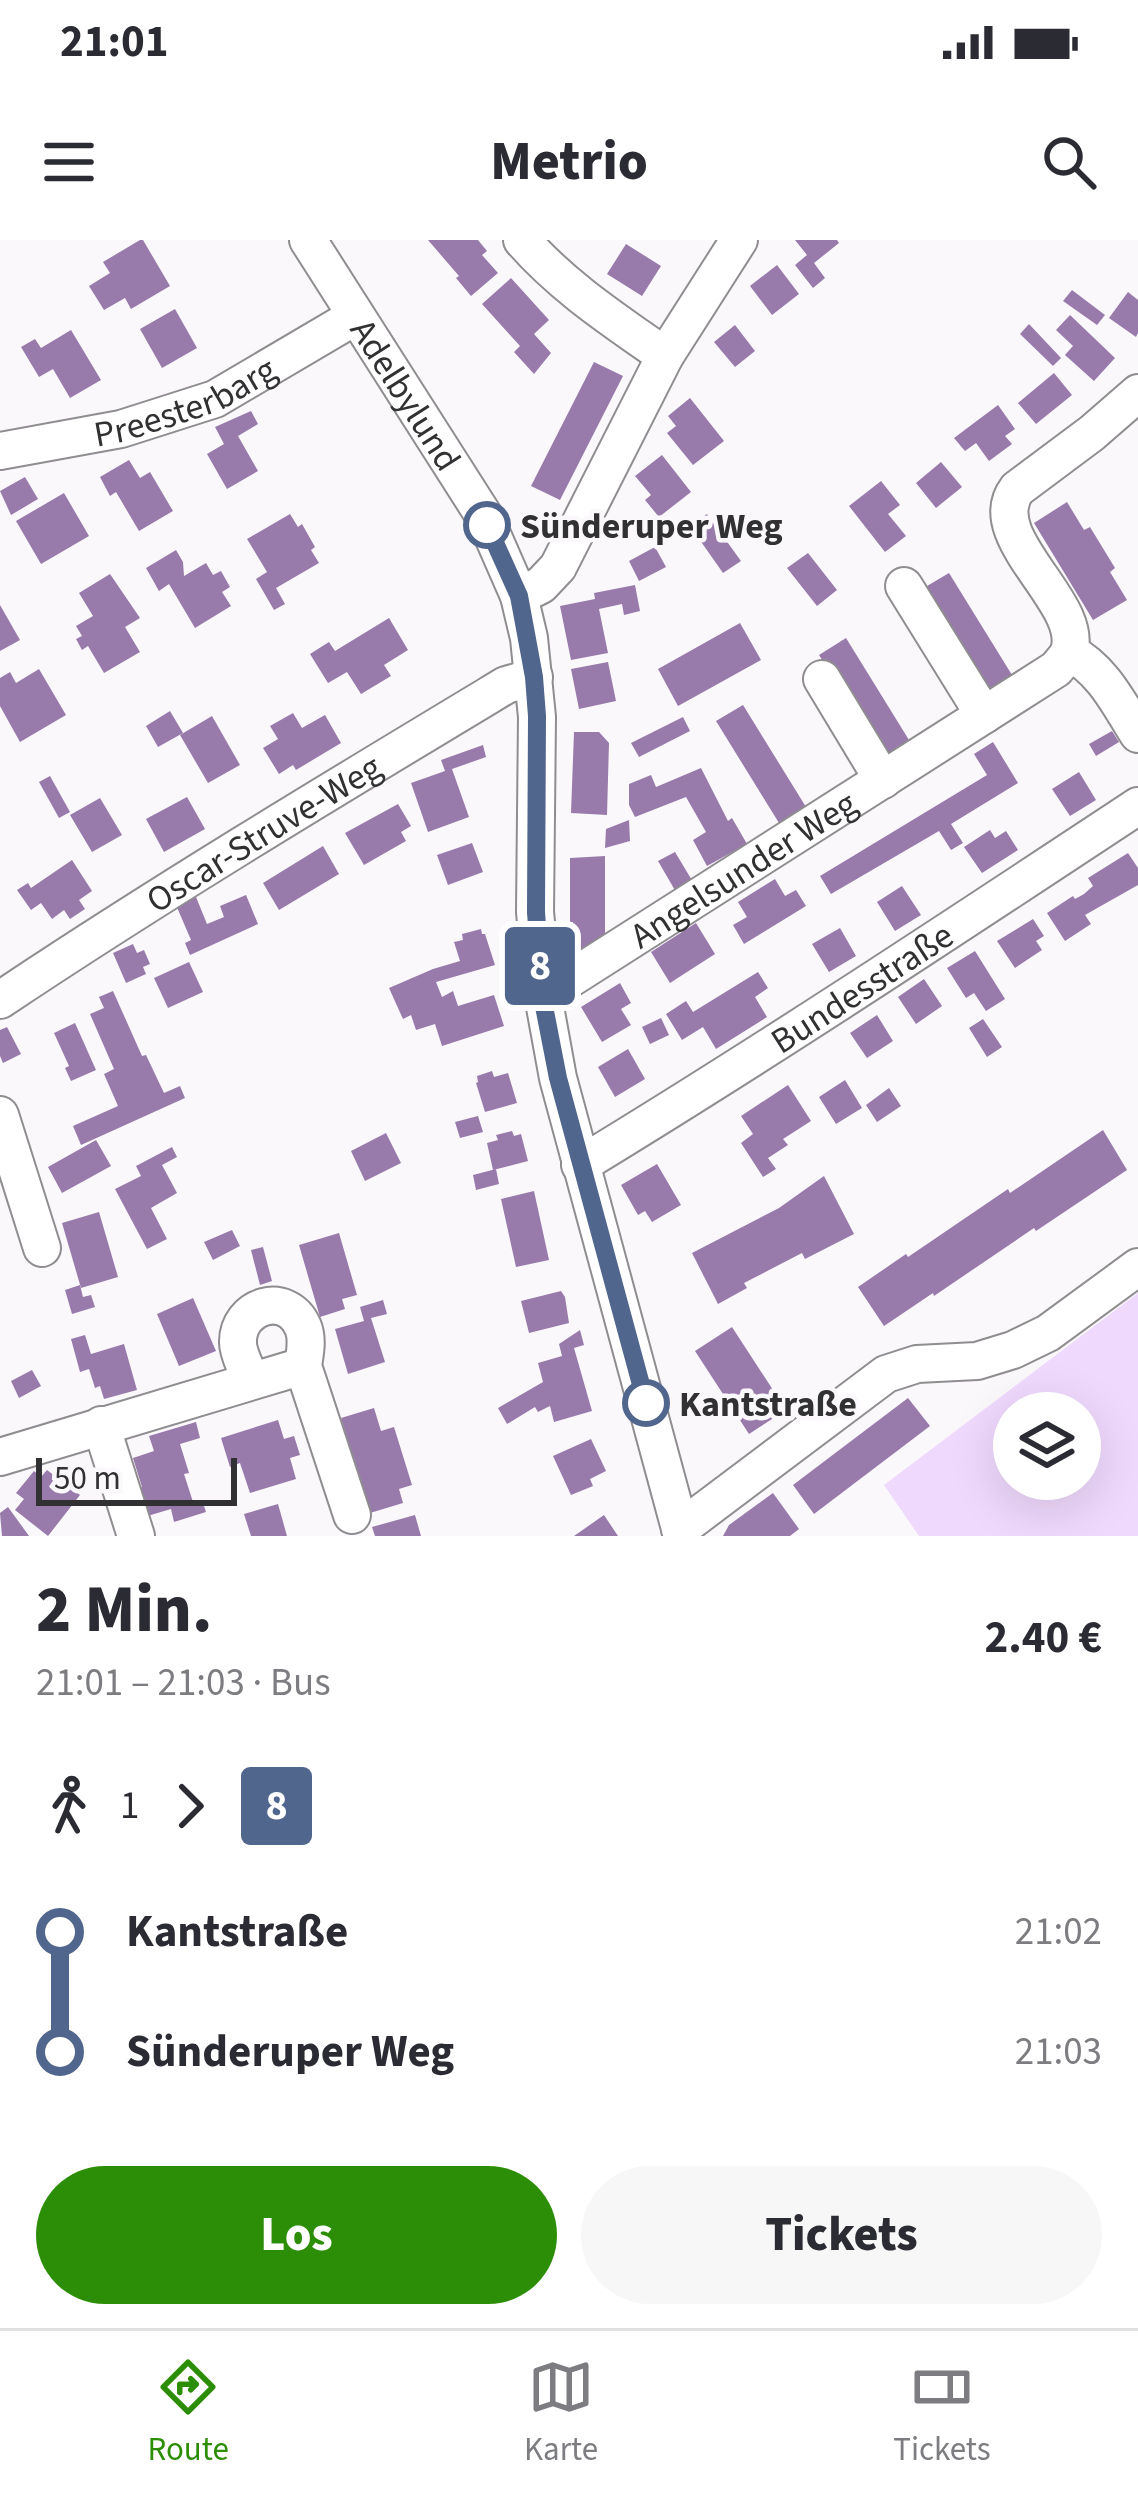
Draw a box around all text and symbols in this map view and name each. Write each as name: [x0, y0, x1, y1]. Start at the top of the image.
text: 21:01: [60, 10, 169, 74]
text: Metrio: [490, 124, 648, 201]
icon: menu: [36, 129, 102, 195]
icon: search: [1036, 129, 1102, 195]
street label: Adelbylund: [337, 309, 473, 481]
street label: Preesterbarg: [90, 345, 286, 460]
place label: Sünderuper Weg: [520, 501, 783, 552]
marker: Sünderuper Weg: [465, 503, 509, 547]
street label: Oscar-Struve-Weg: [137, 742, 391, 926]
street label: Angelsunder Weg: [620, 779, 867, 961]
street label: Bundesstraße: [761, 910, 964, 1067]
line badge: 8: [501, 927, 579, 1005]
text: 8: [529, 936, 551, 996]
place label: Kantstraße: [679, 1379, 857, 1430]
marker: Kantstraße: [624, 1381, 668, 1425]
map controls: [993, 1392, 1101, 1500]
button: layers: [993, 1392, 1101, 1500]
scale bar: [36, 1452, 237, 1505]
text: 50 m: [54, 1455, 121, 1502]
text: 2 Min.: [36, 1563, 212, 1657]
text: 2.40 €: [984, 1606, 1102, 1670]
text: 21:01 – 21:03 · Bus: [36, 1655, 331, 1711]
icon: walk: [36, 1773, 102, 1839]
icon: forward: [157, 1773, 223, 1839]
text: 8: [265, 1776, 288, 1836]
text: 1: [120, 1778, 139, 1834]
text: Kantstraße: [126, 1900, 348, 1964]
text: 21:02: [1015, 1904, 1102, 1960]
text: Sünderuper Weg: [126, 2020, 454, 2084]
text: 21:03: [1015, 2024, 1102, 2080]
button: Los: [36, 2166, 557, 2304]
button: Tickets: [581, 2166, 1102, 2304]
tab: Route: [148, 2354, 229, 2473]
tab: Karte: [524, 2354, 598, 2473]
tab: Tickets: [893, 2354, 990, 2473]

